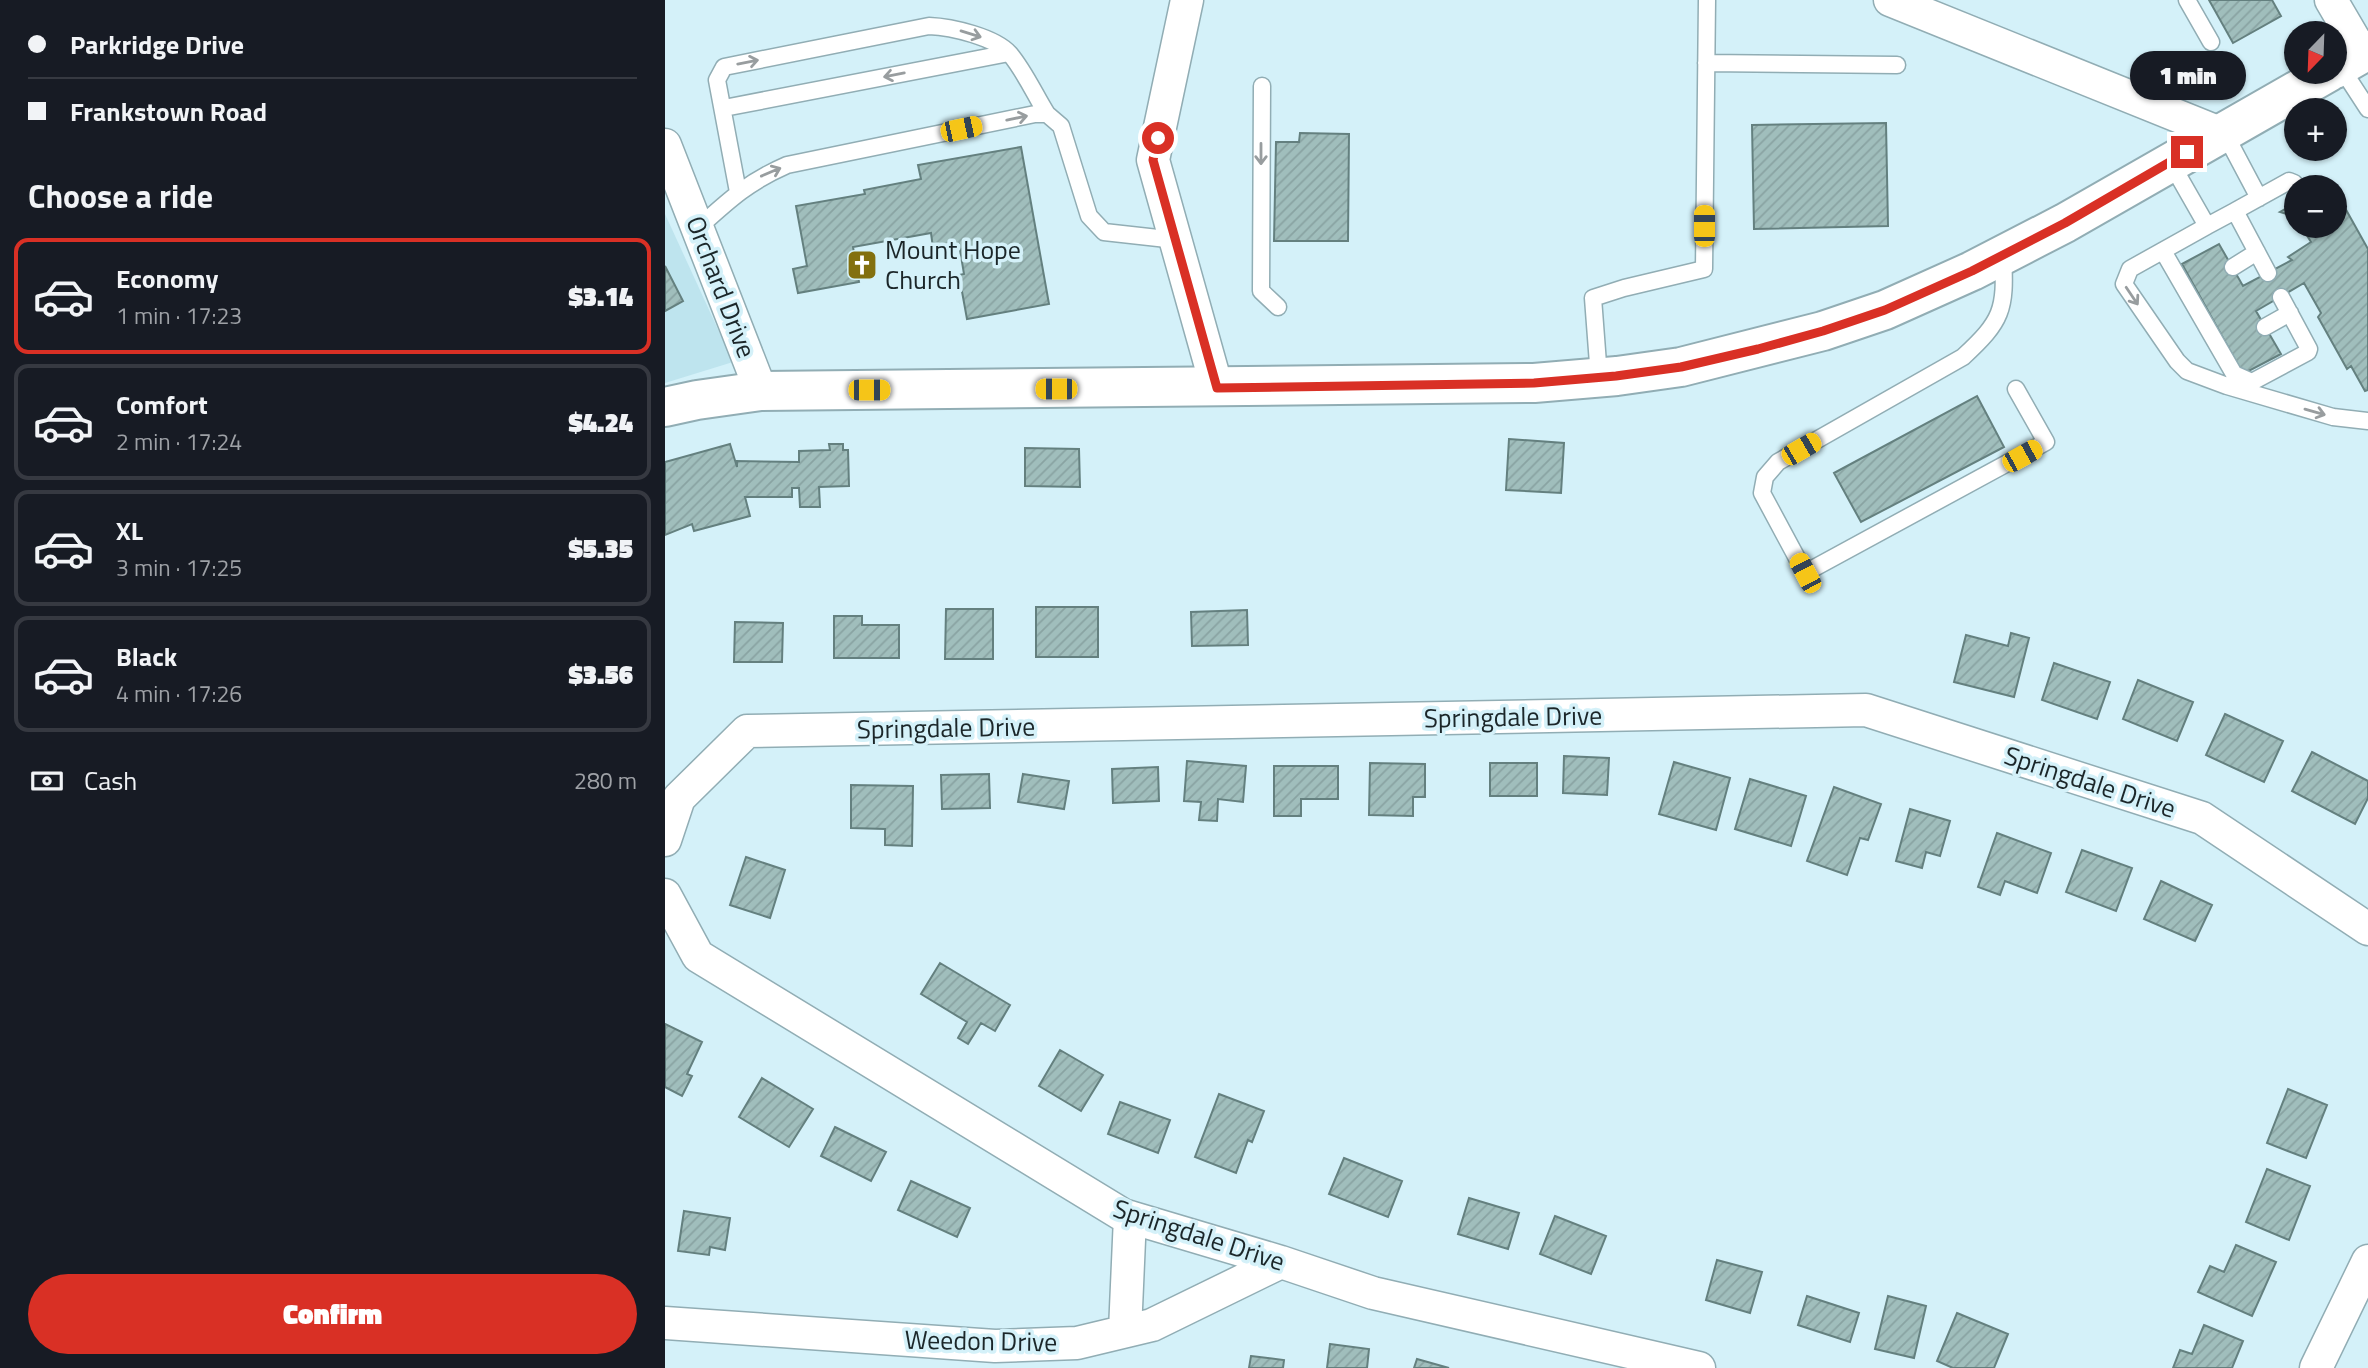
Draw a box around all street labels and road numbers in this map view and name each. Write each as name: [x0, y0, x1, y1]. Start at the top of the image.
street label: Orchard Drive: [677, 210, 766, 363]
street label: Springdale Drive: [1424, 695, 1602, 738]
street label: Springdale Drive: [857, 706, 1035, 749]
street label: Springdale Drive: [1999, 735, 2181, 828]
street label: Springdale Drive: [1108, 1188, 1290, 1281]
street label: Weedon Drive: [904, 1320, 1058, 1361]

